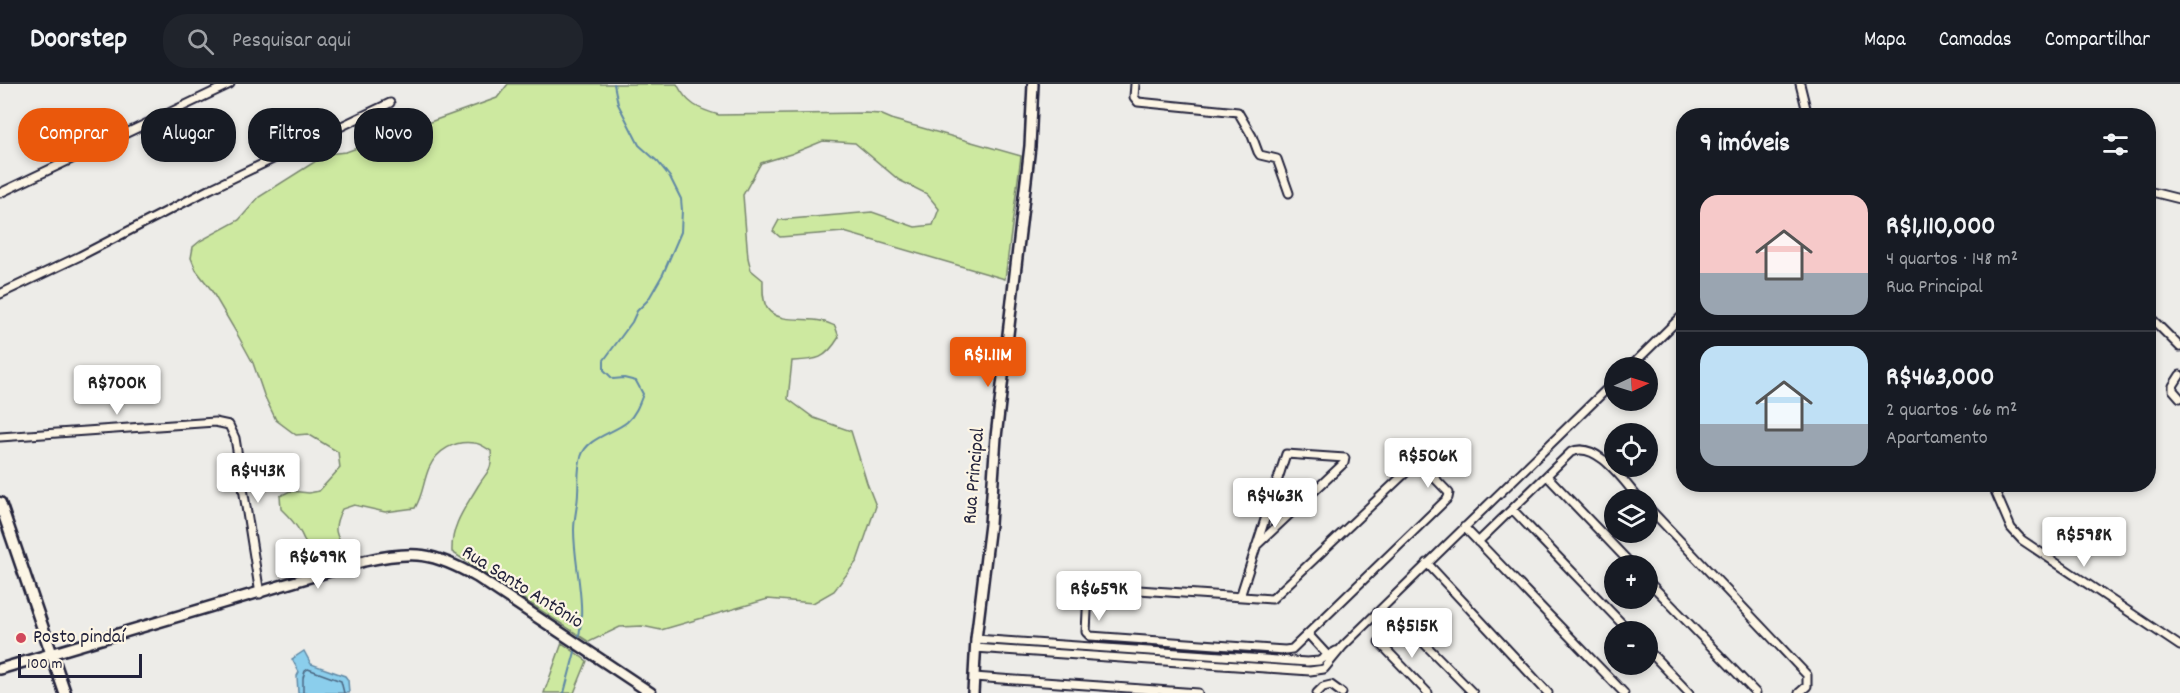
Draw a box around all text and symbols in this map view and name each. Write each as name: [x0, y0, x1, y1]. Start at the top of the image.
search box: [163, 14, 583, 68]
text: Doorstep: [30, 21, 127, 61]
icon: search: [184, 25, 217, 58]
text: Pesquisar aqui: [232, 26, 351, 57]
text: Mapa: [1864, 26, 1906, 56]
text: Camadas: [1939, 26, 2012, 56]
text: Compartilhar: [2045, 26, 2150, 56]
chip: Comprar: [18, 108, 129, 162]
chip: Alugar: [141, 108, 236, 162]
chip: Filtros: [248, 108, 342, 162]
chip: Novo: [354, 108, 433, 162]
text: 9 imóveis: [1700, 126, 1790, 163]
icon: filters: [2099, 128, 2132, 161]
text: R$1,110,000: [1886, 209, 1996, 246]
icon: home: [1748, 219, 1820, 291]
text: 4 quartos · 148 m²: [1886, 246, 2018, 274]
text: Rua Principal: [1886, 274, 1983, 302]
pin: R$1.11M: [933, 337, 1043, 388]
text: R$1.11M: [964, 342, 1012, 370]
north arrow: [1604, 357, 1658, 411]
map controls: [1604, 357, 1658, 675]
text: R$463,000: [1886, 360, 1994, 397]
pin: R$700K: [68, 365, 166, 416]
text: R$700K: [88, 370, 146, 398]
icon: home: [1748, 370, 1820, 442]
text: 2 quartos · 66 m²: [1886, 397, 2017, 425]
button: locate: [1604, 423, 1658, 477]
text: Apartamento: [1886, 425, 1988, 453]
street label: Rua Principal: [957, 426, 993, 525]
pin: R$506K: [1379, 438, 1477, 489]
text: R$506K: [1398, 443, 1458, 471]
pin: R$443K: [209, 453, 307, 504]
text: R$443K: [231, 458, 285, 486]
pin: R$463K: [1226, 478, 1324, 529]
text: R$463K: [1247, 483, 1303, 511]
button: layers: [1604, 489, 1658, 543]
pin: R$598K: [2035, 517, 2133, 568]
text: R$598K: [2056, 522, 2112, 550]
pin: R$699K: [269, 539, 367, 590]
street label: Rua Santo Antônio: [456, 539, 588, 637]
text: R$699K: [289, 544, 347, 572]
button: +: [1604, 555, 1658, 609]
pin: R$659K: [1050, 571, 1148, 622]
text: R$659K: [1070, 576, 1128, 604]
pin: R$515K: [1363, 608, 1461, 659]
text: R$515K: [1386, 613, 1438, 641]
button: −: [1604, 621, 1658, 675]
place label: Posto pindaí: [33, 624, 126, 652]
marker: Posto pindaí: [14, 631, 28, 645]
scale bar: [18, 651, 142, 678]
text: 100 m: [27, 653, 63, 676]

